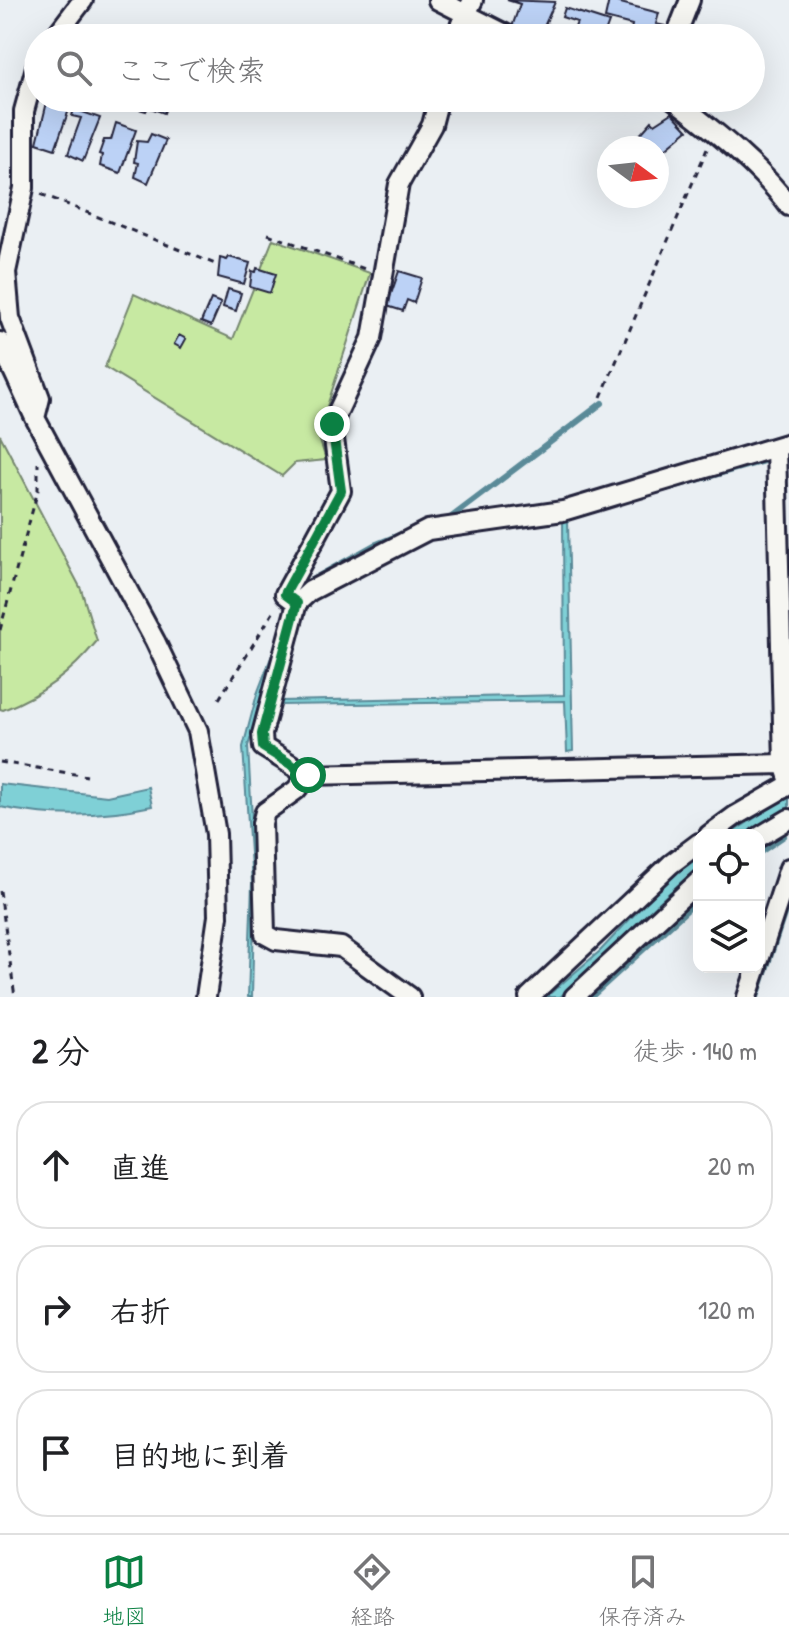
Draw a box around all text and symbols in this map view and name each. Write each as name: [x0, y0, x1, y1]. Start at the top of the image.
search box: [24, 24, 765, 112]
icon: search: [52, 46, 96, 90]
text: ここで検索: [116, 50, 266, 90]
north arrow: [597, 136, 669, 208]
route end: [314, 406, 350, 442]
route start: [290, 757, 326, 793]
map controls: [693, 829, 765, 973]
button: locate: [693, 829, 765, 901]
button: layers: [693, 901, 765, 973]
text: 2 分: [32, 1028, 90, 1074]
text: 徒歩 · 140 m: [633, 1033, 757, 1068]
icon: ahead: [34, 1143, 78, 1187]
text: 直進: [110, 1147, 170, 1187]
text: 20 m: [708, 1148, 755, 1183]
icon: right: [34, 1287, 78, 1331]
text: 右折: [110, 1291, 170, 1331]
text: 120 m: [698, 1292, 755, 1327]
icon: arrive: [34, 1431, 78, 1475]
text: 目的地に到着: [110, 1435, 290, 1475]
tab: 地図: [102, 1550, 146, 1631]
tab: 経路: [350, 1550, 395, 1631]
tab: 保存済み: [599, 1550, 687, 1631]

